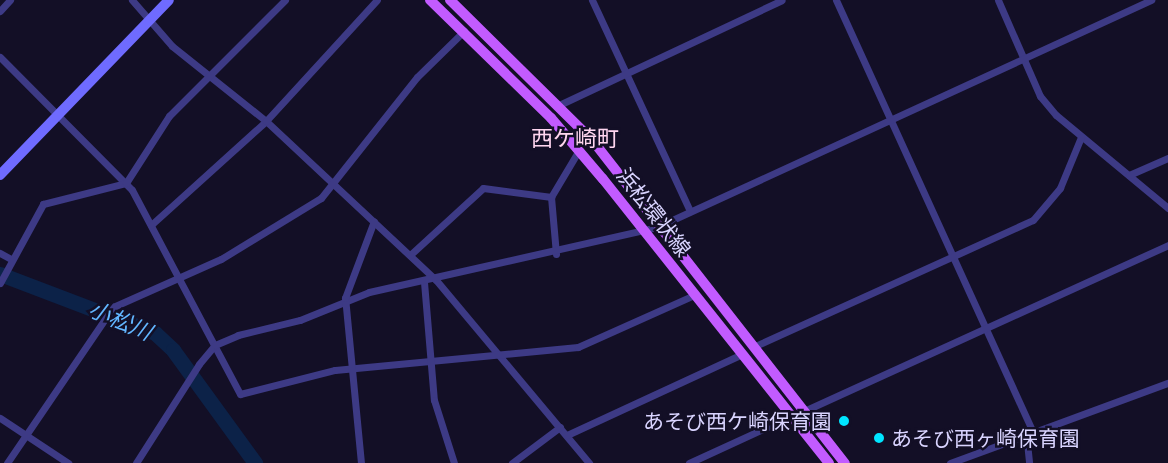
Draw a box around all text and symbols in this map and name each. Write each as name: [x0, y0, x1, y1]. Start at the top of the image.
district label: 西ケ崎町: [531, 126, 619, 152]
street label: 浜松環状線: [612, 163, 696, 261]
water label: 小松川: [84, 296, 156, 346]
place label: あそび西ケ崎保育園: [643, 408, 832, 434]
marker: あそび西ケ崎保育園: [837, 414, 851, 428]
place label: あそび西ヶ崎保育園: [891, 425, 1080, 451]
marker: あそび西ヶ崎保育園: [872, 431, 886, 445]

